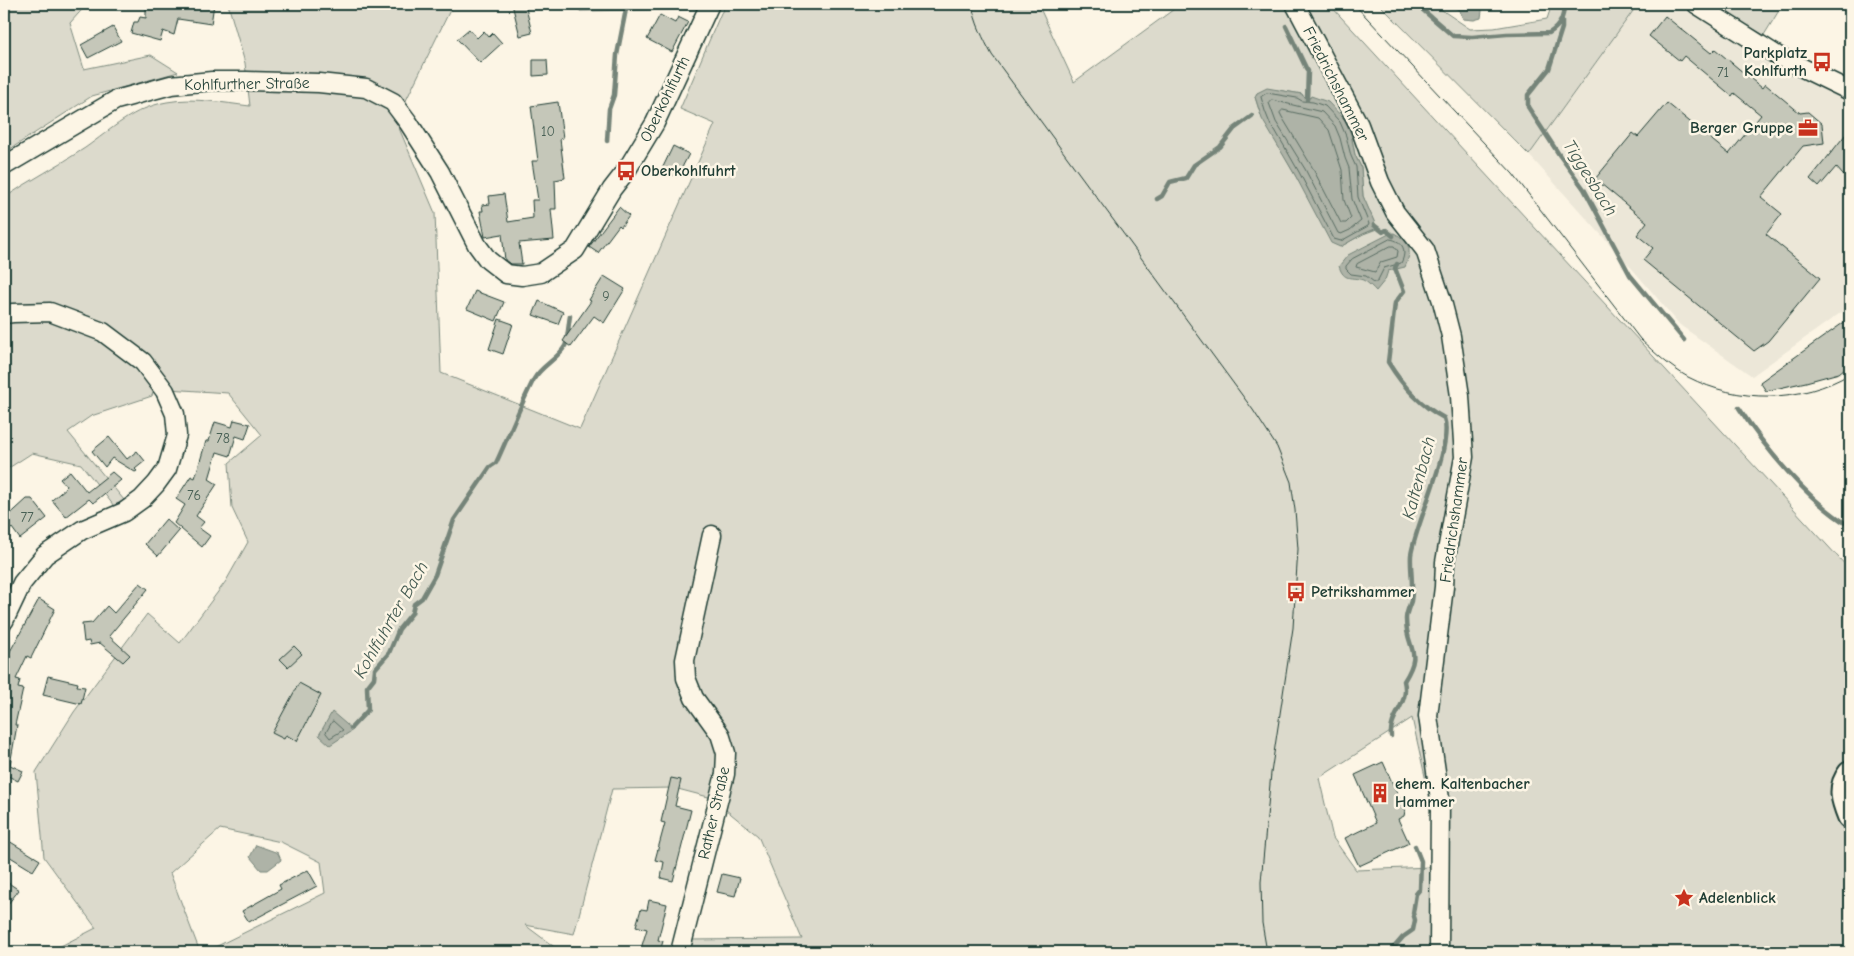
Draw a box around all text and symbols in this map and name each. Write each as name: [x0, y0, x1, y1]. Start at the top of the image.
street label: Friedrichshammer: [1299, 24, 1373, 145]
place label: Parkplatz Kohlfurth: [1743, 44, 1807, 80]
bus stop icon: Parkplatz Kohlfurth: [1811, 51, 1833, 73]
street label: Oberkohlfurth: [636, 53, 694, 145]
house number: 71: [1717, 64, 1729, 81]
street label: Kohlfurther Straße: [184, 74, 310, 94]
office icon: Berger Gruppe: [1797, 117, 1819, 139]
place label: Berger Gruppe: [1690, 119, 1793, 137]
house number: 10: [541, 123, 555, 140]
water label: Tiggesbach: [1558, 136, 1622, 220]
bus stop icon: Oberkohlfuhrt: [615, 160, 637, 182]
place label: Oberkohlfuhrt: [641, 162, 736, 180]
house number: 9: [602, 288, 610, 305]
house number: 78: [216, 430, 230, 447]
water label: Kaltenbach: [1398, 434, 1440, 522]
street label: Friedrichshammer: [1436, 456, 1472, 584]
house number: 76: [187, 487, 201, 504]
house number: 77: [20, 509, 34, 526]
water label: Kohlfuhrter Bach: [349, 558, 433, 682]
bus stop icon: Petrikshammer: [1285, 581, 1307, 603]
place label: Petrikshammer: [1311, 583, 1415, 601]
street label: Rather Straße: [695, 765, 733, 861]
place label: ehem. Kaltenbacher Hammer: [1395, 775, 1530, 811]
building icon: ehem. Kaltenbacher Hammer: [1369, 782, 1391, 804]
place icon: Adelenblick: [1673, 887, 1695, 909]
place label: Adelenblick: [1699, 889, 1776, 907]

